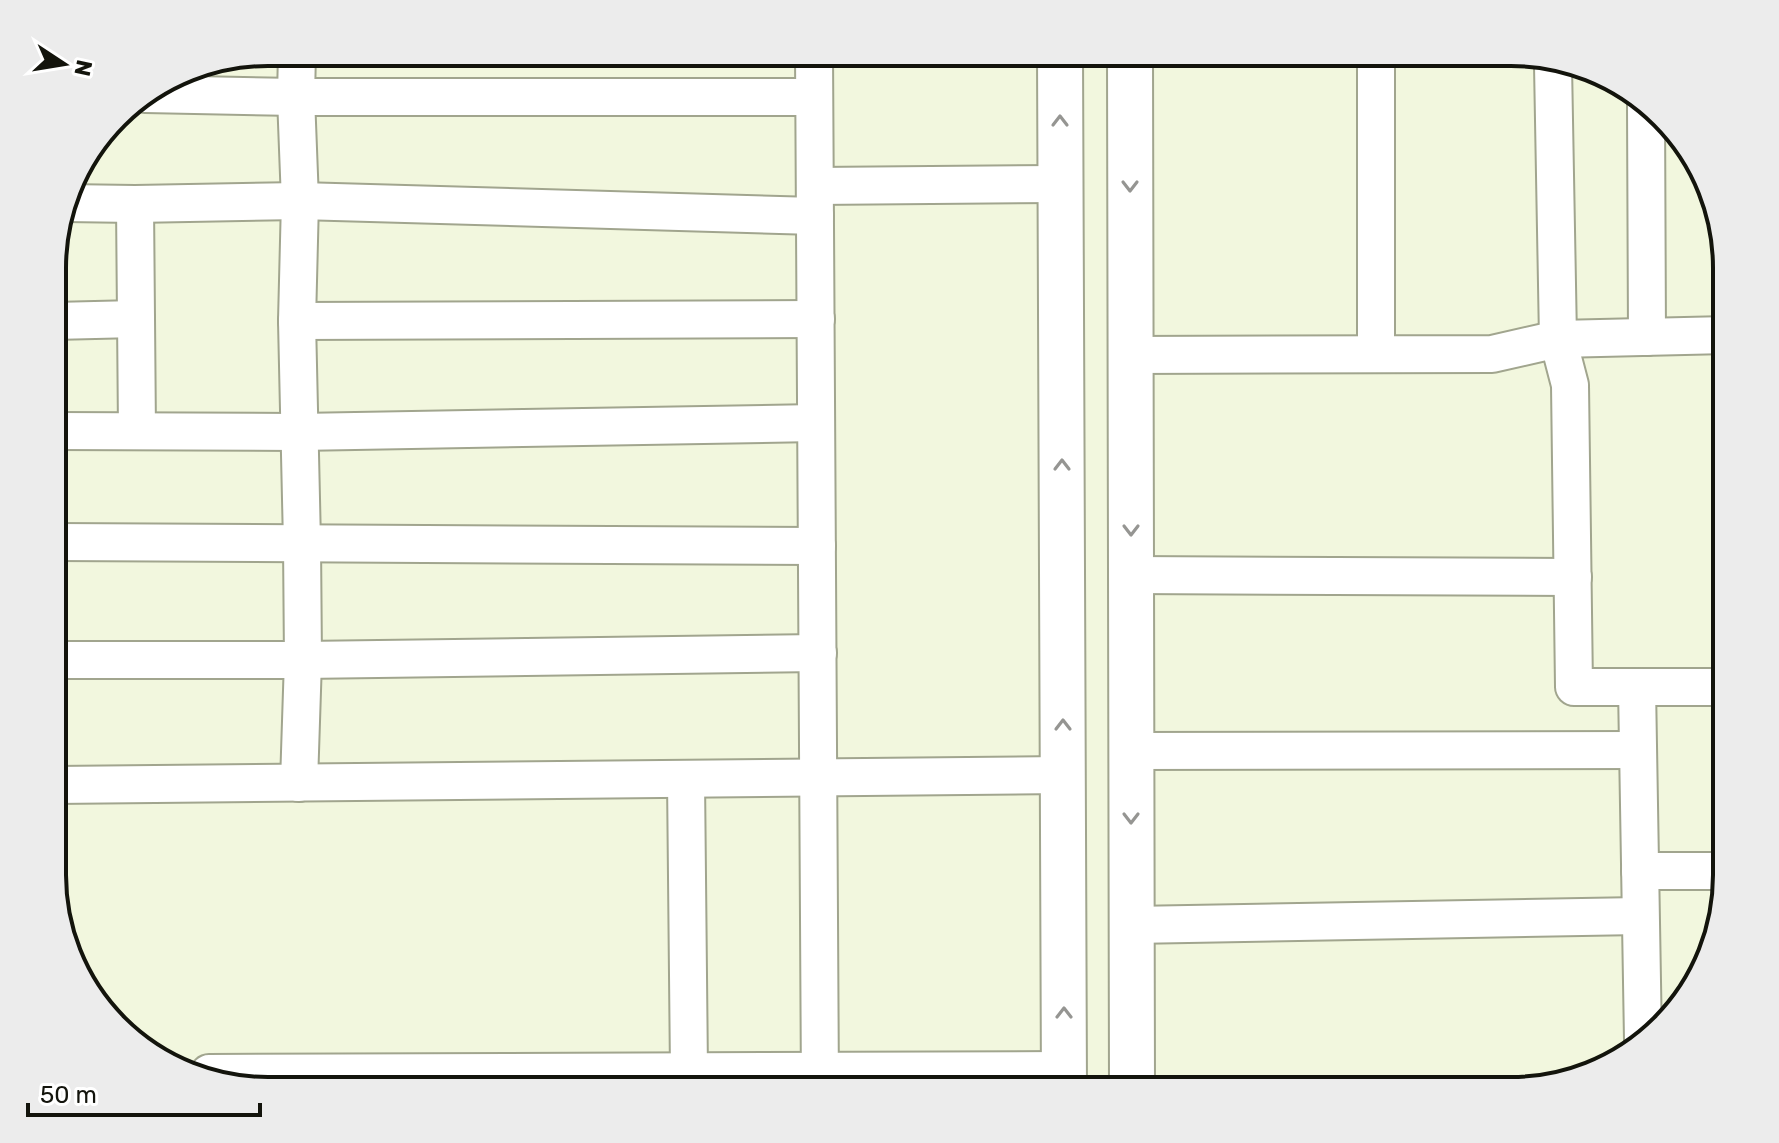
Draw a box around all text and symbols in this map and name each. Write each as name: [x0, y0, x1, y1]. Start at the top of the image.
north arrow: [24, 24, 104, 104]
text: N: [68, 58, 98, 79]
one-way arrow: [1051, 114, 1069, 127]
one-way arrow: [1121, 180, 1139, 193]
one-way arrow: [1053, 458, 1071, 471]
one-way arrow: [1122, 524, 1140, 537]
one-way arrow: [1054, 718, 1072, 731]
one-way arrow: [1122, 812, 1140, 825]
one-way arrow: [1055, 1006, 1073, 1019]
scale bar: [28, 1067, 260, 1117]
text: 50 m: [40, 1081, 97, 1109]

